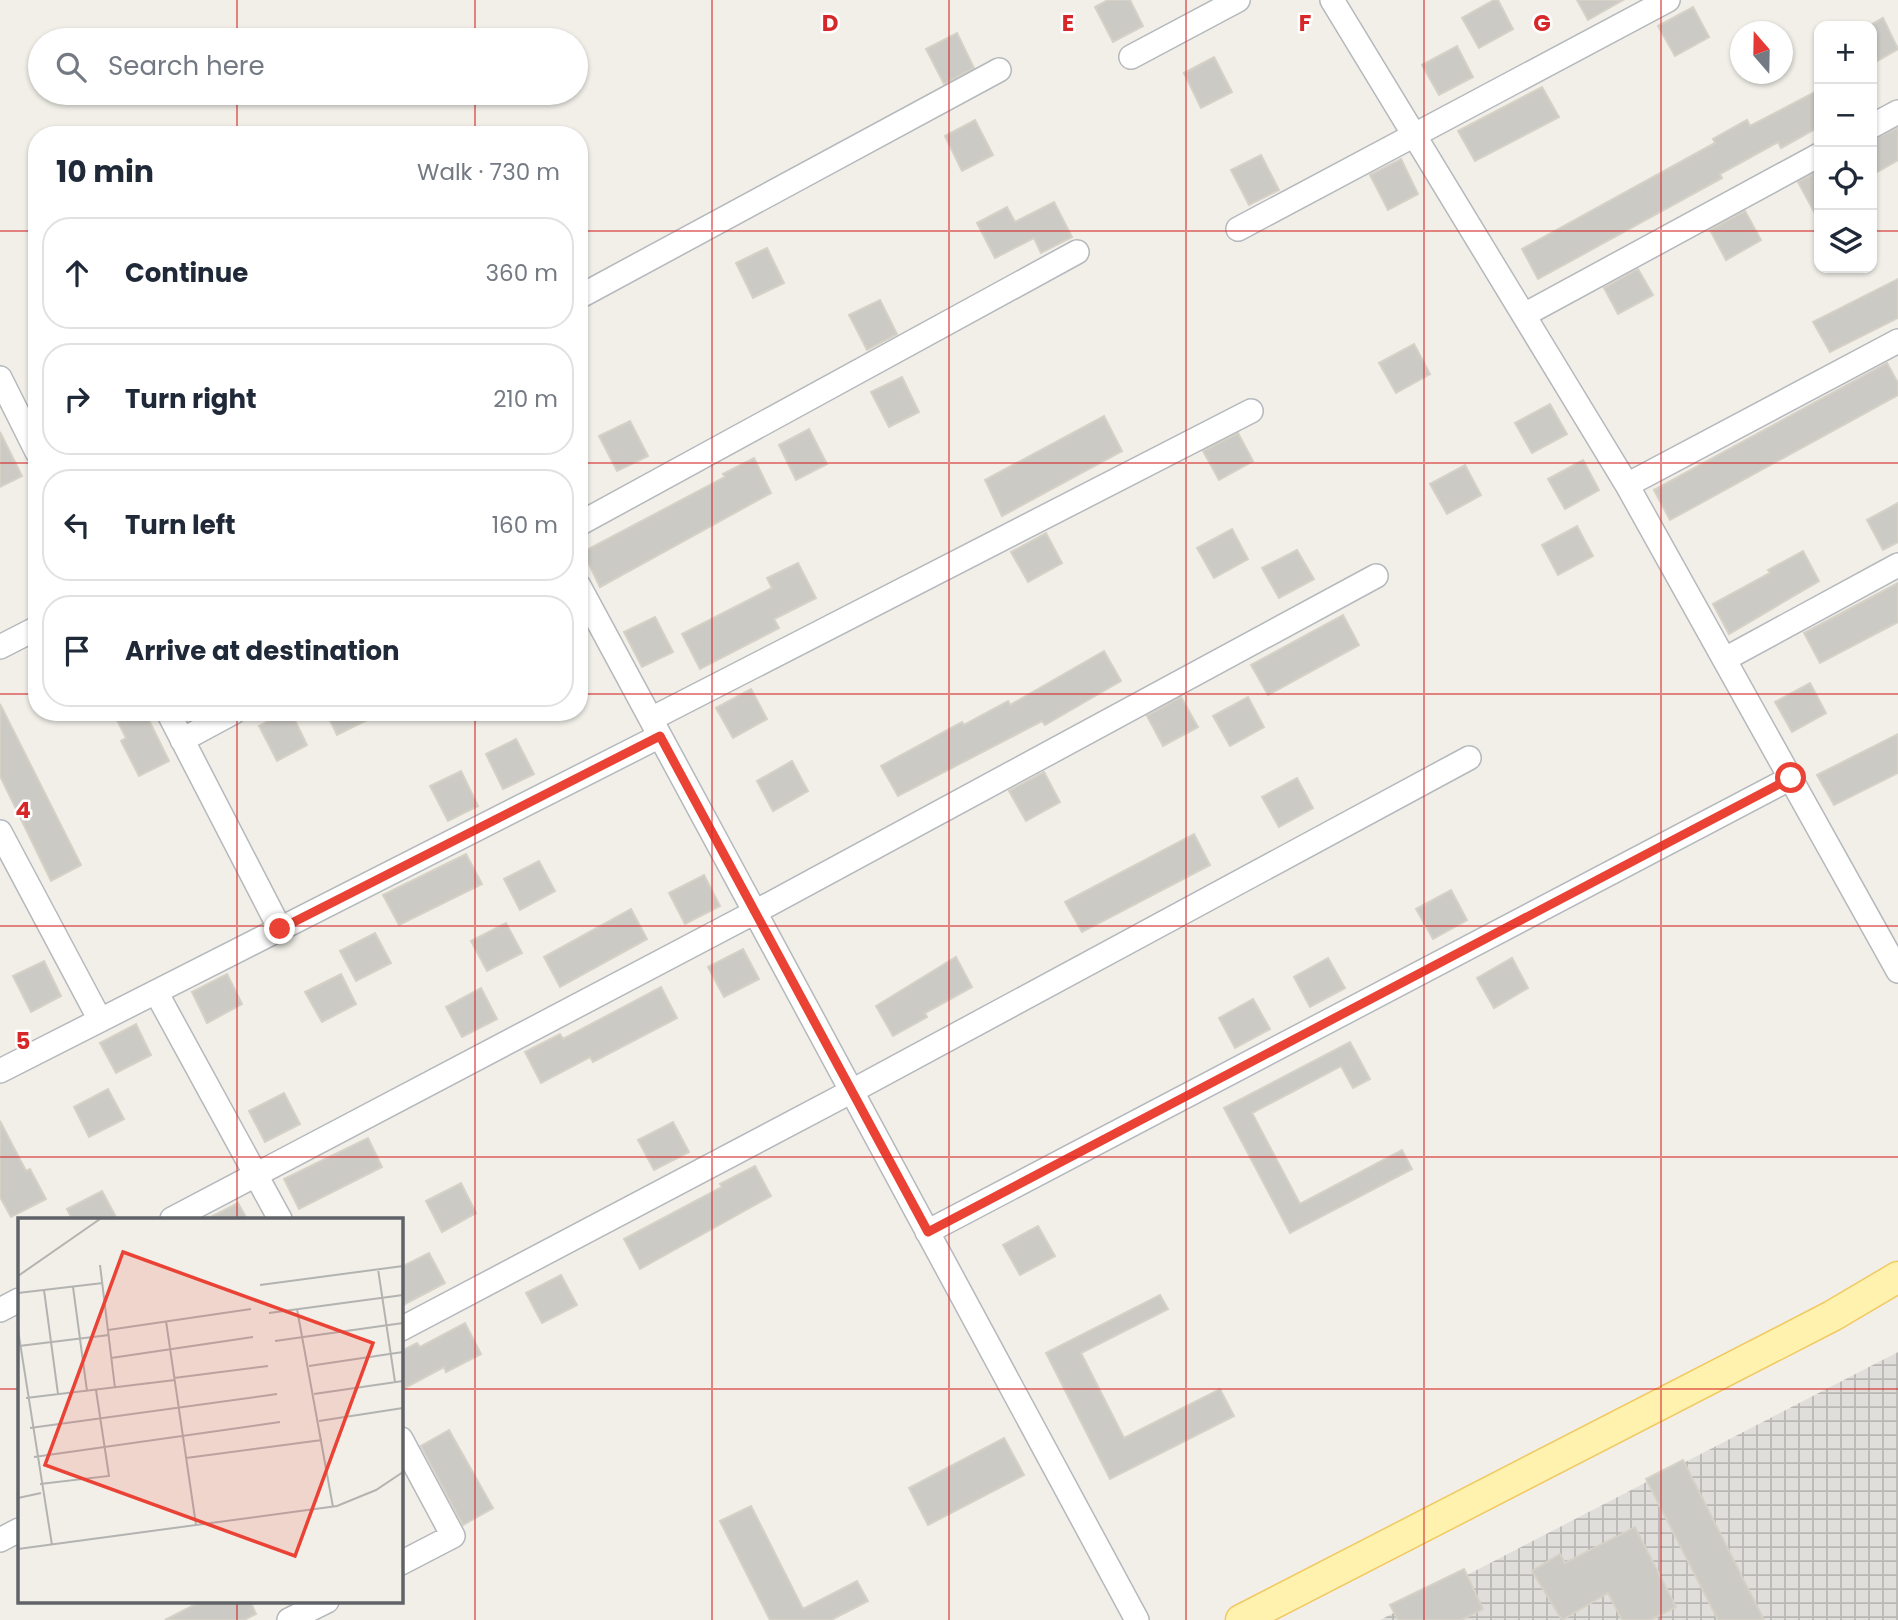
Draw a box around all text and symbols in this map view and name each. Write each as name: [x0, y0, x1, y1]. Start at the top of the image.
text: D: [822, 7, 838, 39]
text: E: [1062, 7, 1074, 39]
text: F: [1299, 7, 1311, 39]
text: G: [1533, 7, 1551, 39]
north arrow: [1730, 21, 1793, 84]
map controls: [1814, 21, 1877, 273]
button: +: [1814, 21, 1877, 84]
search box: [28, 28, 588, 105]
icon: search: [52, 48, 90, 86]
text: Search here: [108, 48, 265, 84]
button: −: [1814, 84, 1877, 147]
button: locate: [1814, 147, 1877, 210]
text: 10 min: [56, 150, 154, 193]
text: Walk · 730 m: [417, 156, 560, 188]
button: layers: [1814, 210, 1877, 273]
icon: ahead: [58, 254, 96, 292]
text: Continue: [125, 255, 248, 291]
text: 360 m: [486, 257, 558, 289]
icon: right: [58, 380, 96, 418]
text: Turn right: [125, 381, 257, 417]
text: 210 m: [493, 383, 558, 415]
icon: left: [58, 506, 96, 544]
text: Turn left: [125, 507, 236, 543]
text: 160 m: [492, 509, 558, 541]
icon: arrive: [58, 632, 96, 670]
text: Arrive at destination: [125, 633, 400, 669]
route start: [1775, 762, 1806, 793]
text: 4: [15, 794, 31, 826]
route end: [264, 913, 295, 944]
text: 5: [16, 1025, 30, 1057]
inset map: [18, 1218, 402, 1602]

